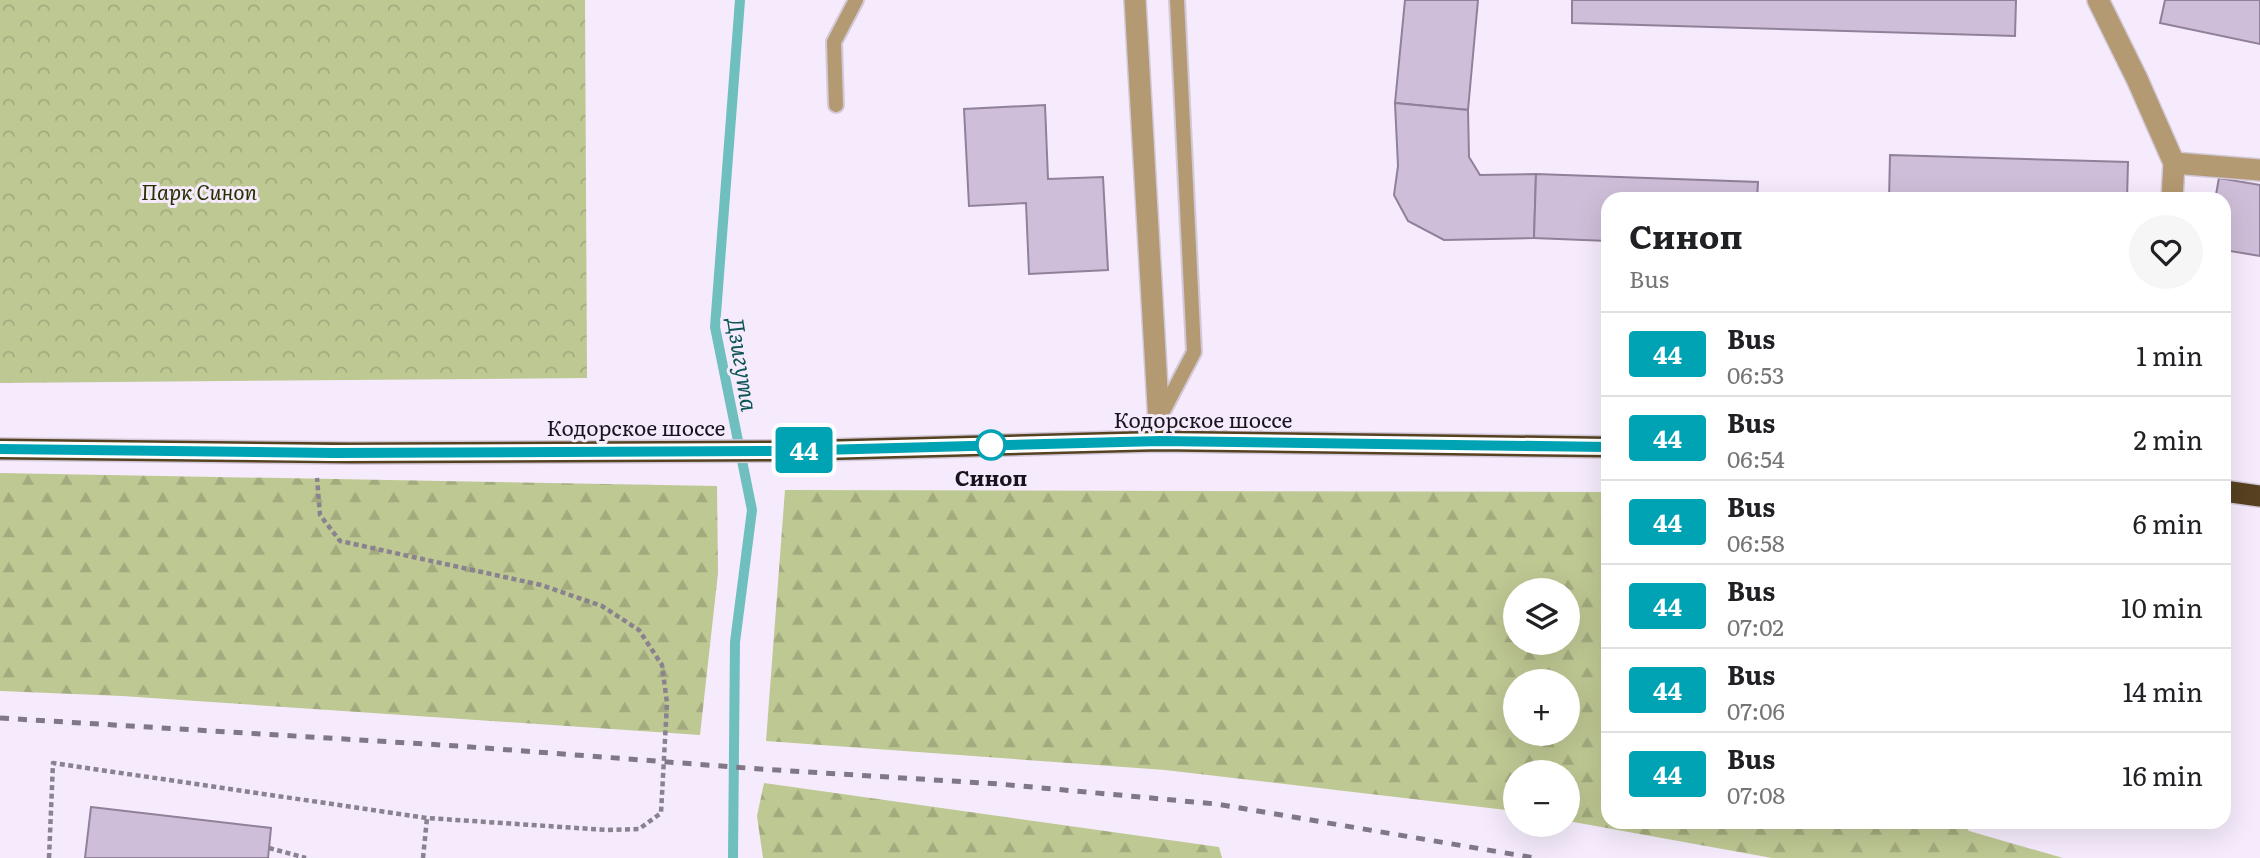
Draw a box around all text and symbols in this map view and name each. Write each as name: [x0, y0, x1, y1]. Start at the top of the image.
park label: Парк Синоп: [141, 175, 257, 206]
text: Синоп: [1629, 210, 1743, 259]
button: heart: [2129, 215, 2203, 289]
text: Bus: [1629, 261, 1669, 295]
water label: Дзигута: [720, 314, 768, 414]
text: Bus: [1727, 318, 1775, 357]
text: 1 min: [2136, 335, 2203, 374]
text: 44: [1653, 336, 1682, 371]
text: 06:53: [1727, 357, 1784, 391]
text: Bus: [1727, 402, 1775, 441]
street label: Кодорское шоссе: [1114, 403, 1293, 434]
street label: Кодорское шоссе: [547, 411, 726, 442]
text: 2 min: [2134, 419, 2203, 458]
text: 44: [1653, 420, 1682, 455]
line badge: 44: [772, 427, 836, 473]
marker: Синоп: [976, 430, 1006, 460]
text: 44: [790, 432, 818, 467]
text: 06:54: [1727, 441, 1785, 475]
place label: Синоп: [955, 461, 1027, 492]
text: Bus: [1727, 486, 1775, 525]
text: 6 min: [2133, 503, 2203, 542]
text: 44: [1653, 504, 1682, 539]
text: 06:58: [1727, 525, 1785, 559]
text: Bus: [1727, 570, 1775, 609]
map controls: [1503, 578, 1580, 837]
button: layers: [1503, 578, 1580, 655]
text: 10 min: [2121, 587, 2203, 626]
text: 44: [1653, 588, 1682, 623]
text: 07:02: [1727, 609, 1784, 643]
text: Bus: [1727, 654, 1775, 693]
button: +: [1503, 669, 1580, 746]
text: 14 min: [2123, 671, 2203, 710]
text: 44: [1653, 672, 1682, 707]
text: 07:06: [1727, 693, 1785, 727]
text: Bus: [1727, 738, 1775, 777]
text: 16 min: [2122, 755, 2203, 794]
text: 44: [1653, 756, 1682, 791]
button: −: [1503, 760, 1580, 837]
text: 07:08: [1727, 777, 1785, 811]

